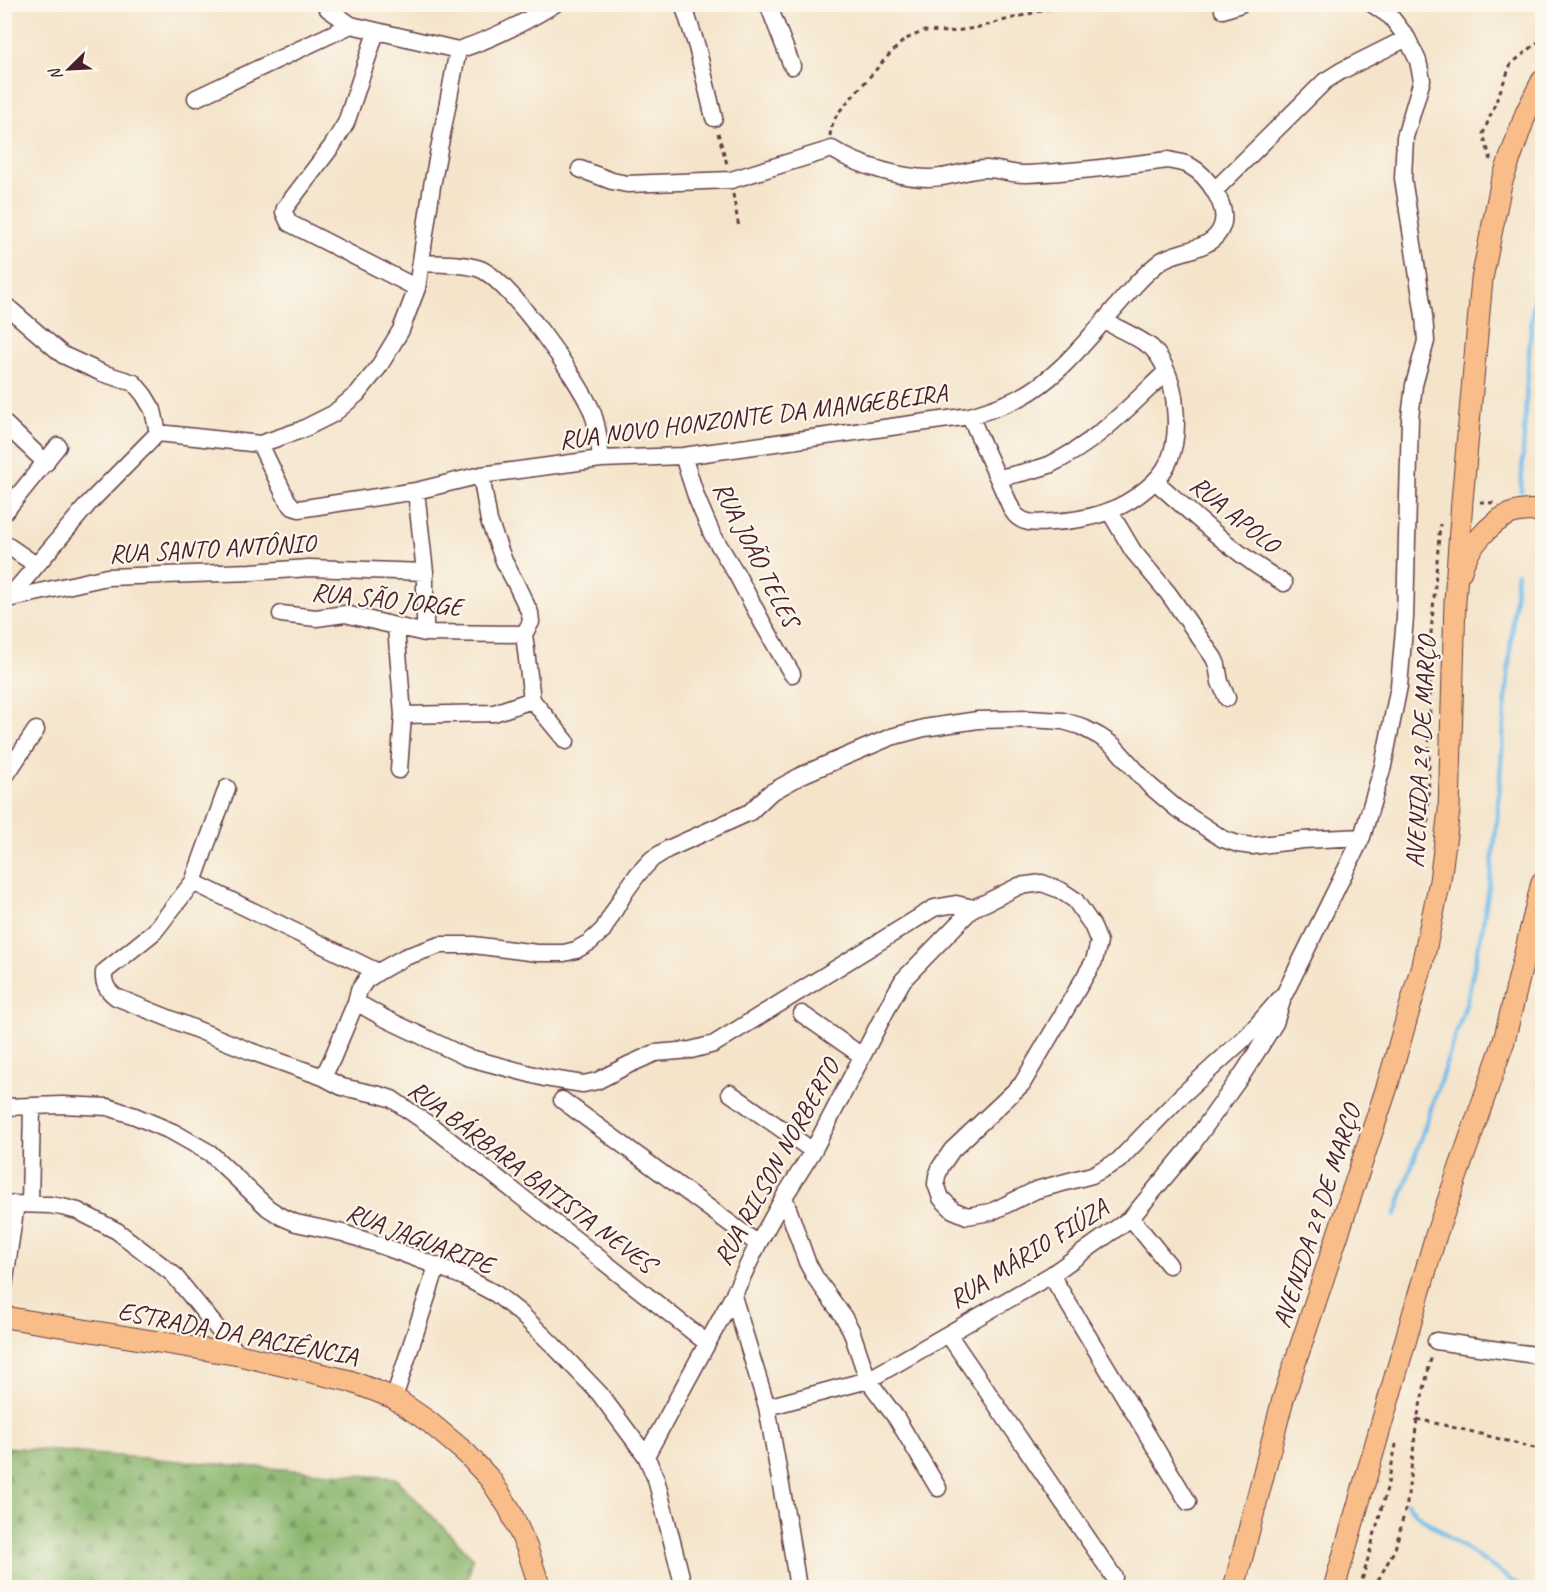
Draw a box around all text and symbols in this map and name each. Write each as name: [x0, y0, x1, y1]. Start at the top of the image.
north arrow: [39, 39, 99, 99]
text: N: [44, 63, 67, 83]
street label: RUA NOVO HONZONTE DA MANGEBEIRA: [557, 376, 951, 457]
street label: RUA APOLO: [1183, 468, 1289, 562]
street label: RUA JOÃO TELES: [706, 476, 809, 637]
street label: RUA SANTO ANTÔNIO: [108, 526, 319, 570]
street label: RUA SÃO JORGE: [310, 575, 468, 624]
street label: AVENIDA 29 DE MARÇO: [1398, 632, 1443, 869]
street label: RUA RILSON NORBERTO: [706, 1051, 848, 1271]
street label: RUA BÁRBARA BATISTA NEVES: [402, 1073, 666, 1283]
street label: AVENIDA 29 DE MARÇO: [1265, 1098, 1369, 1332]
street label: RUA MÁRIO FIÚZA: [943, 1190, 1116, 1316]
street label: RUA JAGUARIPE: [342, 1195, 501, 1283]
street label: ESTRADA DA PACIÊNCIA: [115, 1294, 361, 1373]

